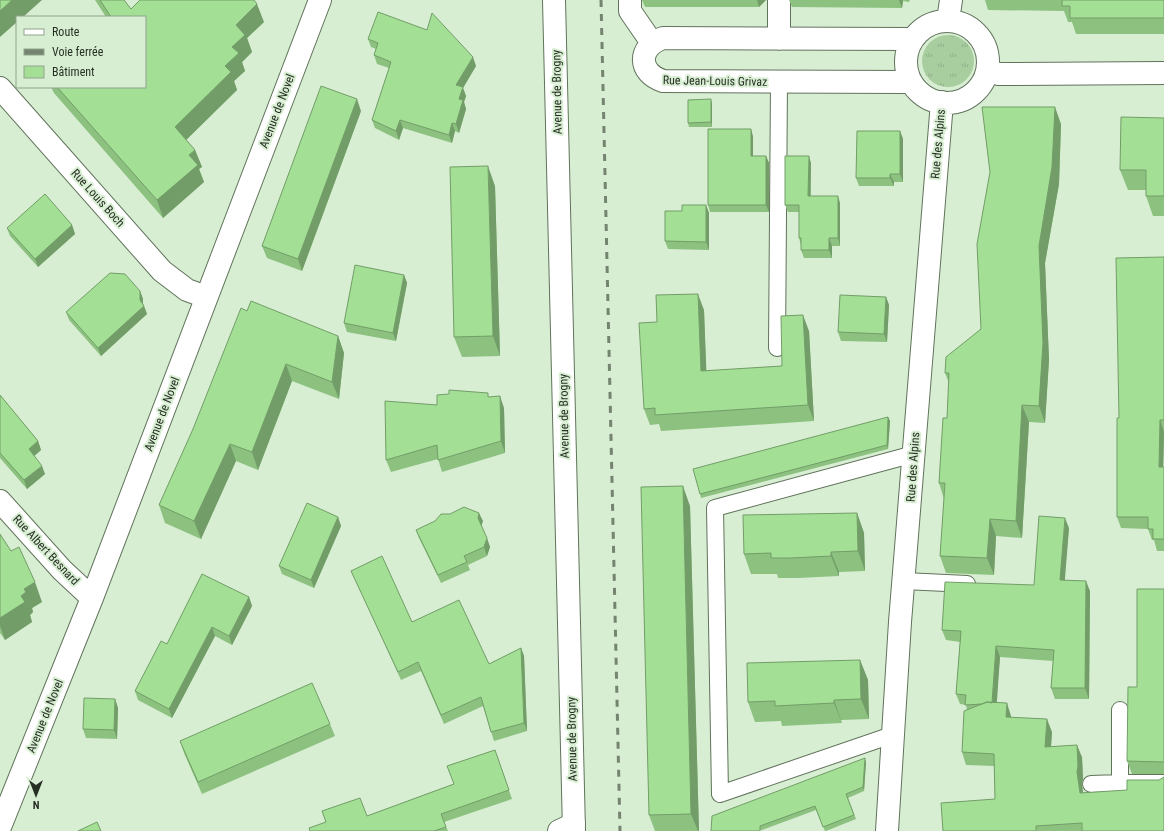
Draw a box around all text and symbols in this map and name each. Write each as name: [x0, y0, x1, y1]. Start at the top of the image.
legend: [16, 16, 146, 88]
text: Route: [52, 25, 80, 39]
text: Voie ferrée: [52, 45, 104, 59]
street label: Avenue de Brogny: [549, 50, 565, 134]
text: Bâtiment: [52, 65, 95, 79]
street label: Avenue de Novel: [256, 72, 298, 150]
street label: Rue Jean-Louis Grivaz: [663, 73, 767, 89]
street label: Rue des Alpins: [928, 109, 948, 179]
street label: Rue Louis Boch: [68, 166, 128, 230]
street label: Avenue de Brogny: [556, 374, 572, 458]
street label: Avenue de Novel: [141, 375, 183, 453]
street label: Rue des Alpins: [904, 432, 922, 502]
street label: Rue Albert Besnard: [10, 512, 82, 588]
street label: Avenue de Novel: [24, 677, 66, 755]
street label: Avenue de Brogny: [564, 697, 580, 781]
north arrow: [16, 775, 56, 815]
text: N: [32, 798, 39, 811]

